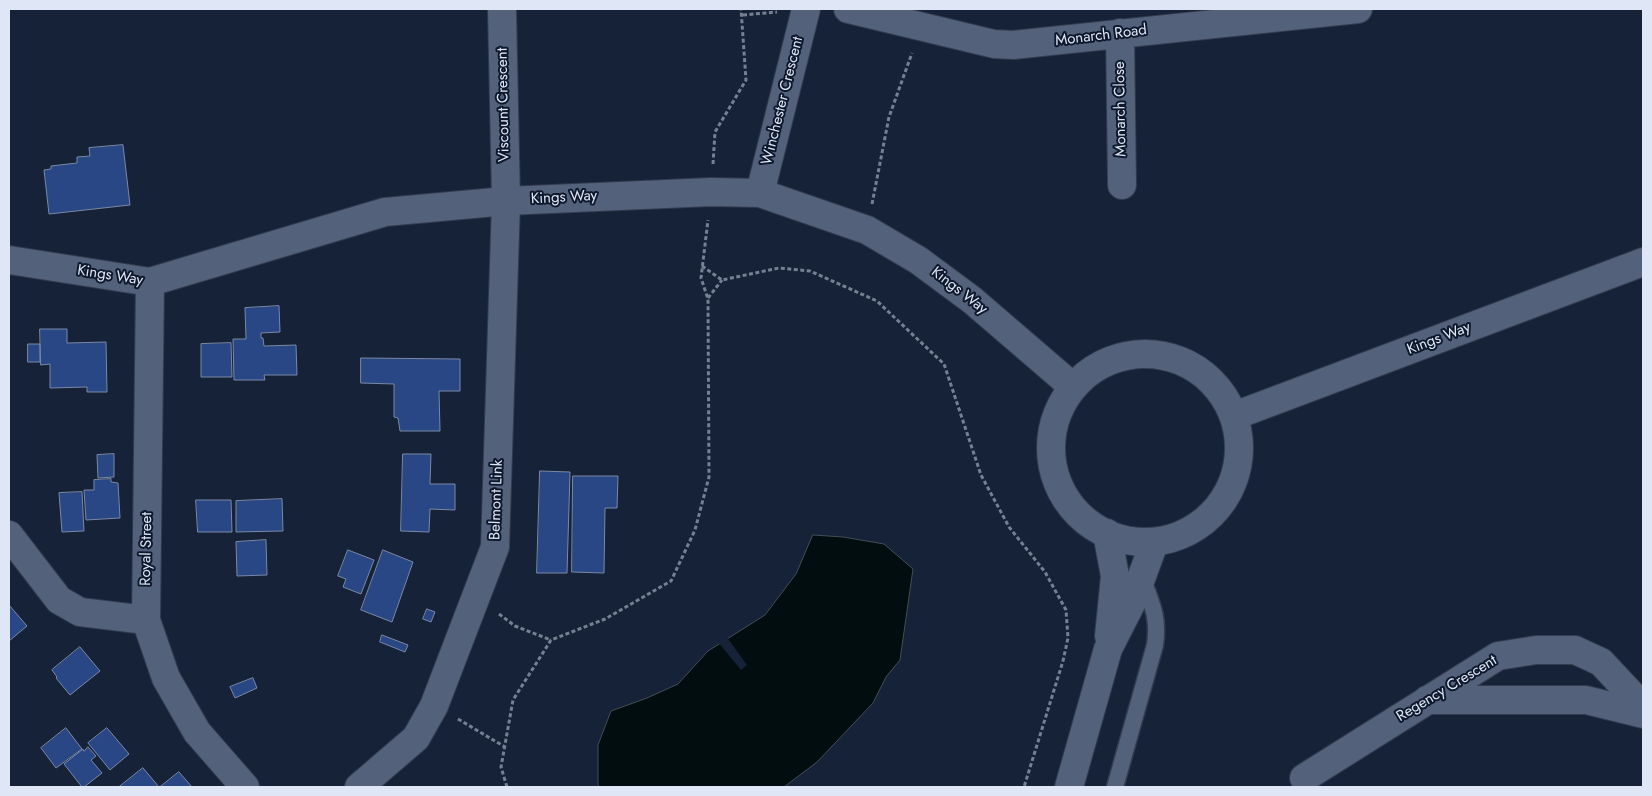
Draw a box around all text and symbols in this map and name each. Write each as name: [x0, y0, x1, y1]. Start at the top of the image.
street label: Monarch Road: [1054, 21, 1148, 51]
street label: Winchester Crescent: [758, 35, 808, 167]
street label: Viscount Crescent: [494, 48, 514, 162]
street label: Monarch Close: [1111, 61, 1131, 157]
street label: Kings Way: [530, 187, 598, 209]
street label: Kings Way: [76, 262, 144, 290]
street label: Kings Way: [927, 263, 991, 319]
street label: Kings Way: [1405, 319, 1473, 359]
street label: Belmont Link: [487, 459, 507, 541]
street label: Royal Street: [137, 512, 157, 586]
street label: Regency Crescent: [1394, 652, 1500, 726]

